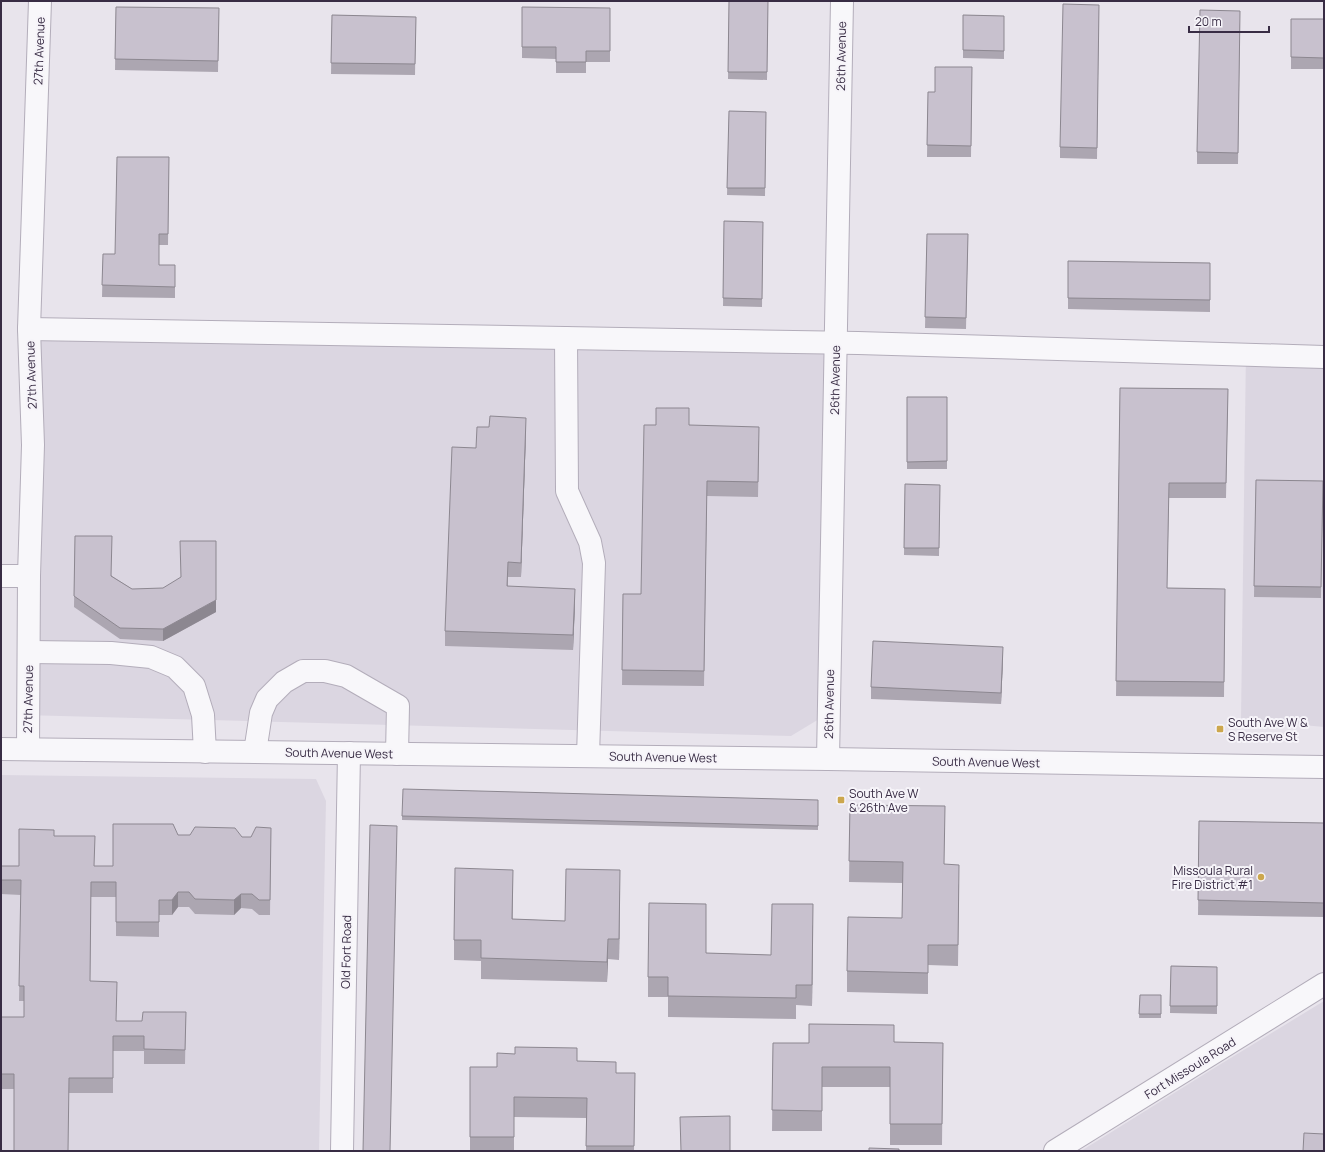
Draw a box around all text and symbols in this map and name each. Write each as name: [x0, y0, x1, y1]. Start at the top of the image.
scale bar: [1189, 8, 1269, 34]
text: 20 m: [1195, 13, 1222, 30]
street label: 27th Avenue: [29, 17, 49, 85]
street label: 26th Avenue: [832, 21, 850, 91]
street label: 27th Avenue: [21, 341, 41, 409]
street label: 26th Avenue: [826, 345, 844, 415]
street label: 27th Avenue: [19, 665, 37, 733]
street label: 26th Avenue: [820, 669, 838, 739]
place label: South Ave W & S Reserve St: [1228, 714, 1308, 745]
marker: South Ave W & S Reserve St: [1215, 724, 1225, 734]
street label: South Avenue West: [285, 744, 393, 762]
street label: South Avenue West: [609, 748, 717, 766]
street label: South Avenue West: [932, 753, 1040, 771]
place label: South Ave W & 26th Ave: [849, 785, 919, 816]
marker: South Ave W & 26th Ave: [836, 795, 846, 805]
place label: Missoula Rural Fire District #1: [1172, 862, 1253, 893]
marker: Missoula Rural Fire District #1: [1256, 872, 1266, 882]
street label: Old Fort Road: [337, 915, 355, 989]
street label: Fort Missoula Road: [1141, 1033, 1239, 1103]

